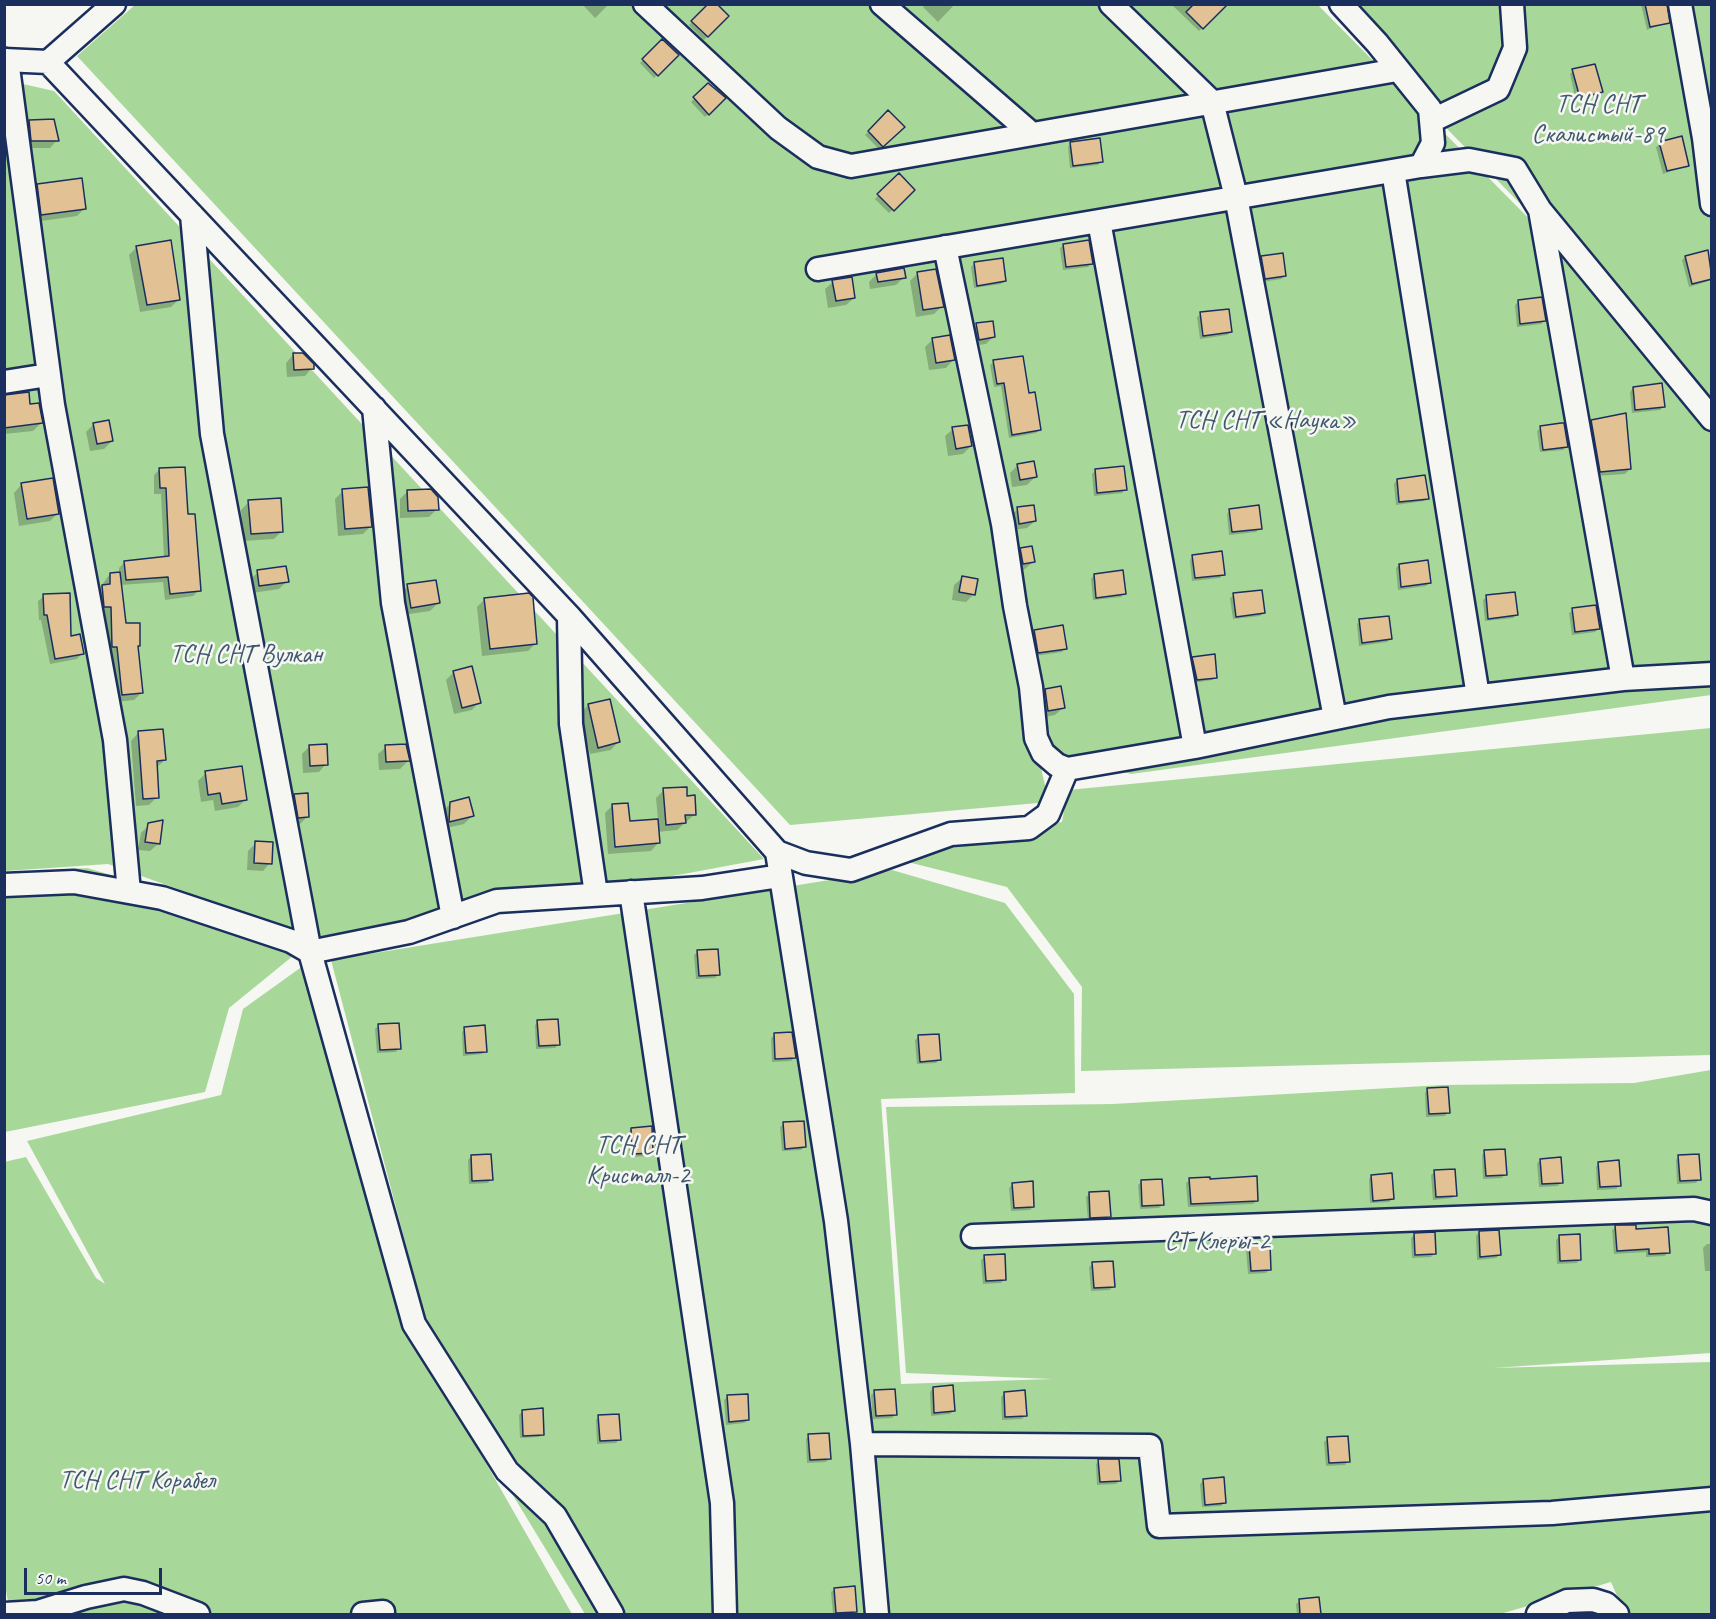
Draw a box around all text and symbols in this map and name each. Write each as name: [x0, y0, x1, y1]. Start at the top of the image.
park label: ТСН СНТ Скалистый-89: [1532, 89, 1664, 150]
park label: ТСН СНТ «Наука»: [1175, 405, 1357, 437]
park label: ТСН СНТ Вулкан: [170, 639, 322, 671]
park label: ТСН СНТ Кристалл-2: [586, 1130, 690, 1192]
park label: СТ Клеры-2: [1164, 1226, 1270, 1258]
park label: ТСН СНТ Корабел: [59, 1465, 215, 1497]
scale bar: [27, 1556, 165, 1594]
text: 50 m: [35, 1567, 66, 1589]

